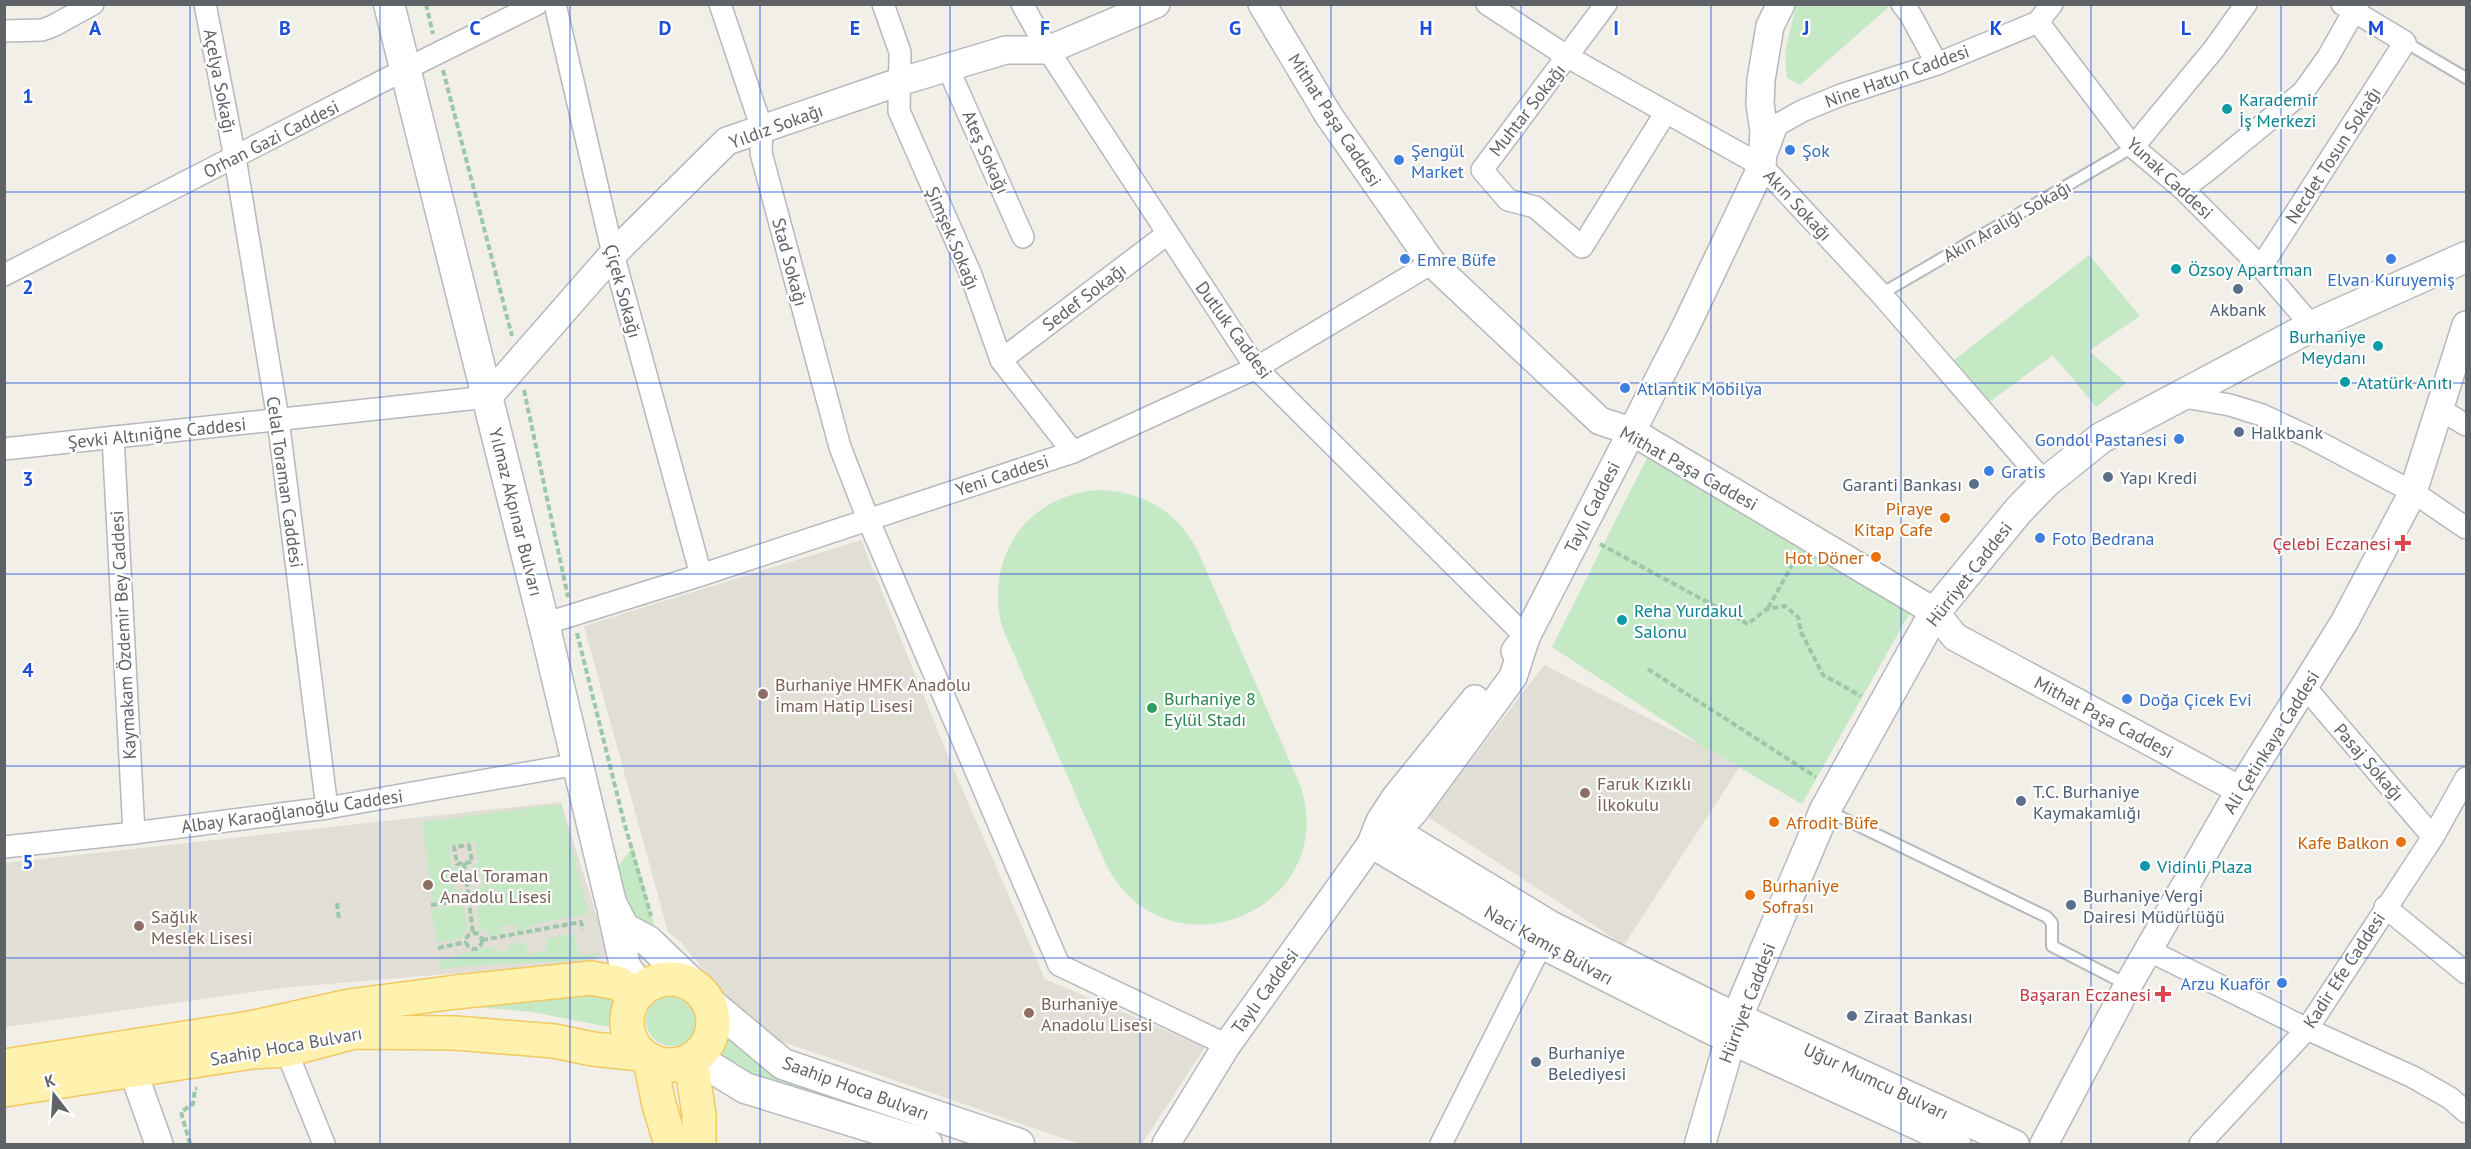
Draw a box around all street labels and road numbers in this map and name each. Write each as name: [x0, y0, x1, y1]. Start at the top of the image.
street label: Açelya Sokağı: [199, 27, 241, 135]
street label: Nine Hatun Caddesi: [1822, 39, 1972, 113]
street label: Mithat Paşa Caddesi: [1283, 49, 1387, 191]
street label: Muhtar Sokağı: [1484, 59, 1570, 161]
street label: Necdet Tosun Sokağı: [2280, 82, 2386, 228]
street label: Orhan Gazi Caddesi: [199, 95, 343, 183]
street label: Yıldız Sokağı: [726, 98, 826, 154]
street label: Ateş Sokağı: [957, 107, 1015, 197]
street label: Yunak Caddesi: [2122, 132, 2218, 224]
street label: Akın Sokağı: [1759, 164, 1837, 246]
street label: Akın Aralığı Sokağı: [1939, 175, 2075, 267]
street label: Şimşek Sokağı: [921, 183, 985, 293]
street label: Stad Sokağı: [767, 215, 813, 309]
street label: Çiçek Sokağı: [599, 242, 647, 340]
street label: Sedef Sokağı: [1037, 258, 1131, 336]
street label: Dutluk Caddesi: [1191, 277, 1277, 383]
street label: Celal Toraman Caddesi: [262, 395, 308, 569]
street label: Şevki Altıniğne Caddesi: [67, 412, 247, 454]
street label: Mithat Paşa Caddesi: [1616, 421, 1762, 515]
street label: Yılmaz Akpınar Bulvarı: [484, 425, 548, 599]
street label: Yeni Caddesi: [952, 449, 1052, 501]
street label: Taylı Caddesi: [1559, 457, 1625, 557]
street label: Kaymakam Özdemir Bey Caddesi: [105, 510, 141, 760]
street label: Hürriyet Caddesi: [1921, 517, 2017, 631]
street label: Ali Çetinkaya Caddesi: [2218, 666, 2324, 818]
street label: Mithat Paşa Caddesi: [2030, 671, 2178, 763]
street label: Pasaj Sokağı: [2329, 718, 2409, 806]
street label: Albay Karaoğlanoğlu Caddesi: [180, 784, 404, 838]
street label: Naci Kamış Bulvarı: [1480, 900, 1618, 990]
street label: Kadir Efe Caddesi: [2298, 908, 2390, 1032]
street label: Hürriyet Caddesi: [1714, 940, 1780, 1066]
street label: Taylı Caddesi: [1226, 944, 1304, 1038]
street label: Saahip Hoca Bulvarı: [208, 1021, 364, 1071]
street label: Uğur Mumcu Bulvarı: [1800, 1037, 1952, 1125]
street label: Saahip Hoca Bulvarı: [780, 1051, 932, 1125]

